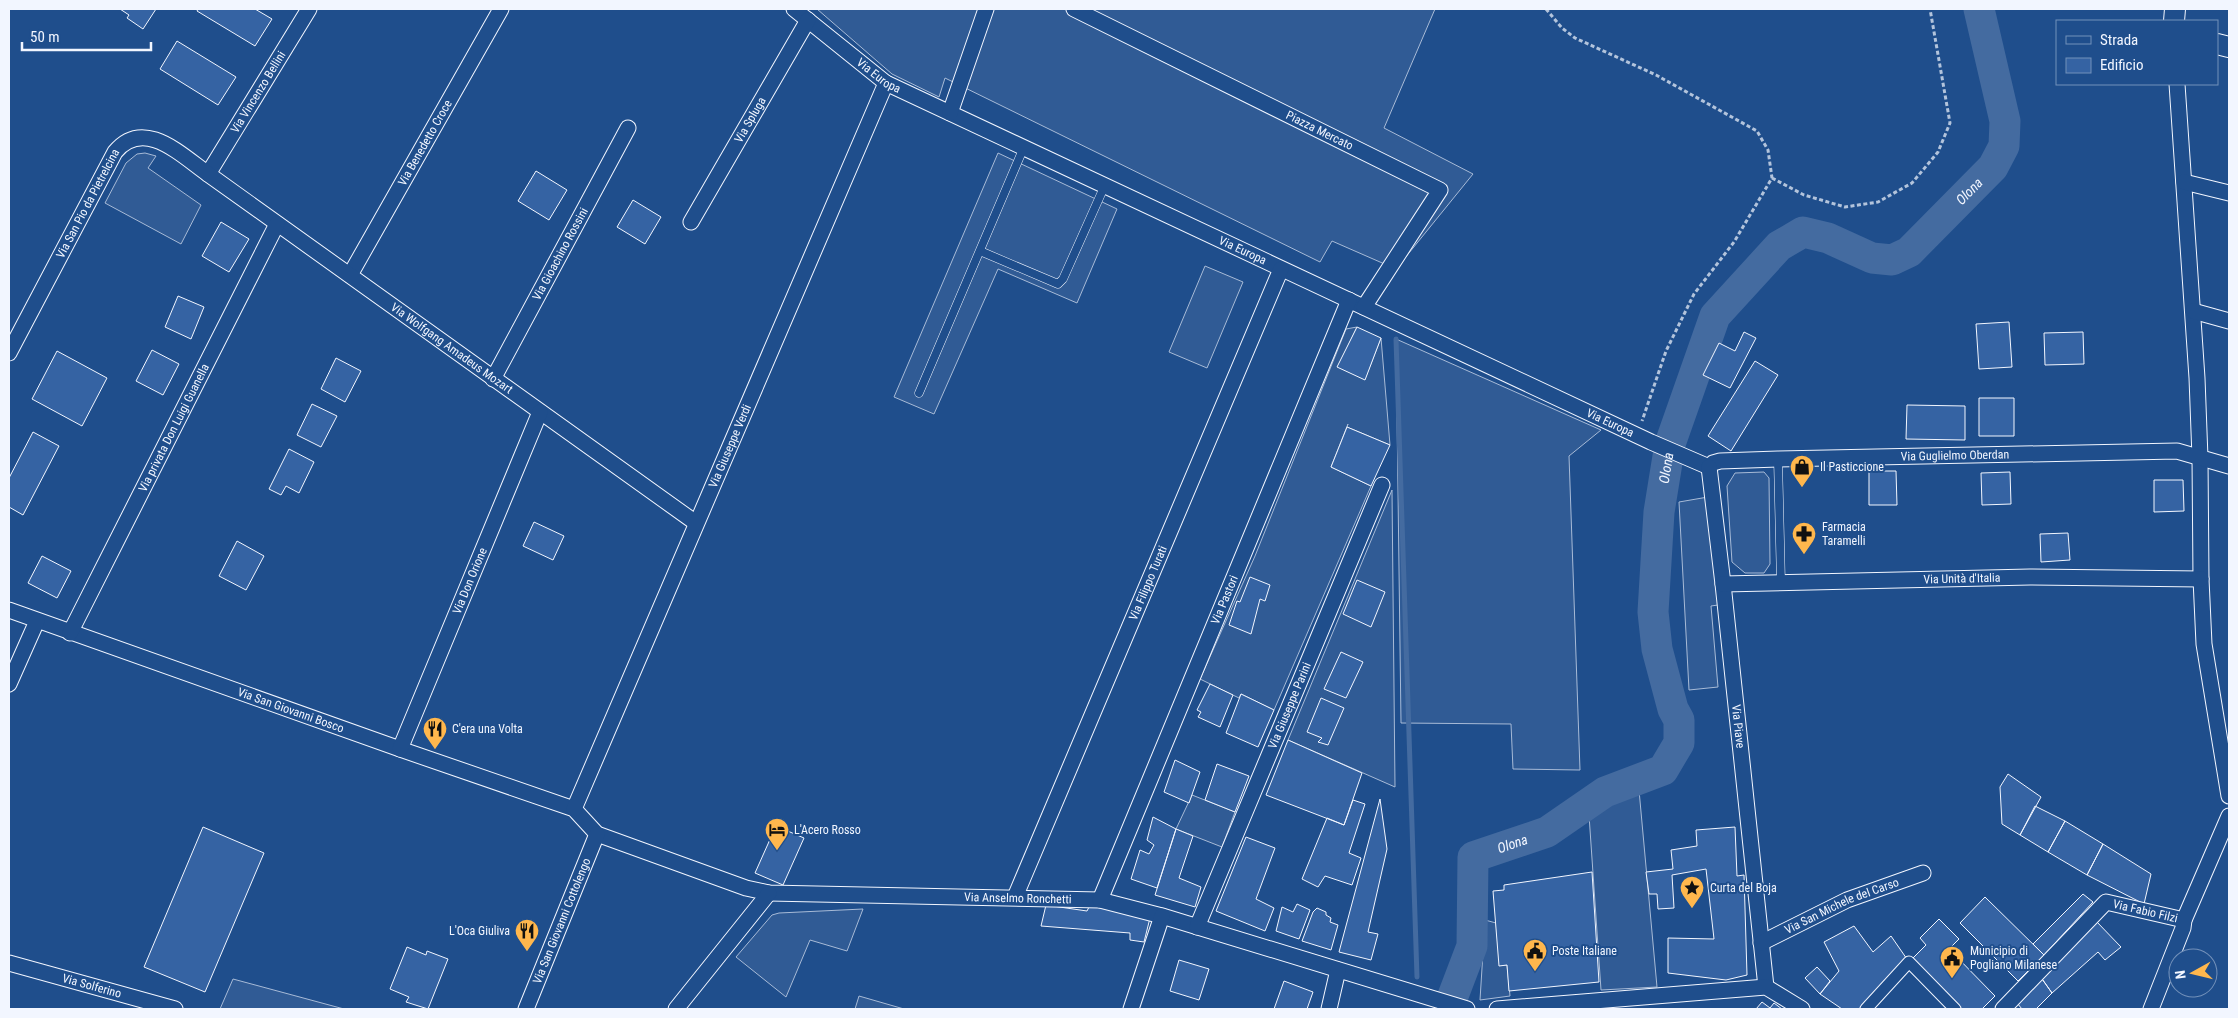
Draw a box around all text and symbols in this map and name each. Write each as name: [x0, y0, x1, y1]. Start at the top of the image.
scale bar: [22, 20, 151, 52]
legend: [2056, 20, 2218, 85]
text: 50 m: [30, 28, 60, 46]
text: Strada: [2100, 31, 2138, 49]
street label: Via Vincenzo Bellini: [228, 49, 288, 136]
street label: Via Europa: [854, 55, 903, 96]
text: Edificio: [2100, 56, 2143, 74]
street label: Via Spluga: [731, 94, 769, 145]
street label: Via Benedetto Croce: [395, 97, 455, 188]
street label: Piazza Mercato: [1284, 108, 1356, 153]
street label: Via San Pio da Pietrelcina: [53, 146, 123, 261]
water label: Olona: [1952, 174, 1986, 208]
street label: Via Gioachino Rossini: [530, 205, 591, 303]
street label: Via Europa: [1217, 233, 1269, 268]
street label: Via Wolfgang Amadeus Mozart: [388, 300, 516, 397]
street label: Via privata Don Luigi Guanella: [136, 361, 212, 494]
street label: Via Giuseppe Verdi: [706, 402, 754, 490]
street label: Via Europa: [1584, 406, 1636, 440]
street label: Via Guglielmo Oberdan: [1901, 447, 2010, 464]
water label: Olona: [1656, 451, 1677, 485]
shop icon: Il Pasticcione: [1789, 454, 1815, 488]
place label: Il Pasticcione: [1820, 460, 1884, 474]
place label: Farmacia Taramelli: [1822, 520, 1866, 548]
pharmacy icon: Farmacia Taramelli: [1791, 521, 1817, 555]
street label: Via Filippo Turati: [1126, 544, 1170, 622]
street label: Via Don Orione: [450, 545, 490, 616]
street label: Via Unità d'Italia: [1923, 571, 2001, 586]
street label: Via Pastori: [1208, 573, 1241, 626]
street label: Via Giuseppe Parini: [1265, 660, 1314, 751]
street label: Via San Giovanni Bosco: [236, 685, 346, 736]
street label: Via Piave: [1729, 704, 1748, 749]
restaurant icon: C'era una Volta: [422, 716, 448, 750]
place label: C'era una Volta: [452, 722, 523, 736]
hotel icon: L'Acero Rosso: [764, 817, 790, 851]
place label: L'Acero Rosso: [794, 823, 861, 837]
water label: Olona: [1495, 831, 1530, 856]
street label: Via San Giovanni Cottolengo: [530, 856, 593, 986]
place icon: Curta del Boja: [1679, 875, 1705, 909]
street label: Via San Michele del Carso: [1782, 875, 1901, 937]
place label: Curta del Boja: [1710, 881, 1777, 895]
street label: Via Anselmo Ronchetti: [964, 890, 1072, 906]
street label: Via Fabio Filzi: [2112, 897, 2179, 925]
restaurant icon: L'Oca Giuliva: [514, 918, 540, 952]
place label: L'Oca Giuliva: [449, 924, 510, 938]
public building icon: Poste Italiane: [1522, 938, 1548, 972]
place label: Poste Italiane: [1552, 944, 1617, 958]
place label: Municipio di Pogliano Milanese: [1970, 944, 2058, 972]
public building icon: Municipio di Pogliano Milanese: [1939, 945, 1965, 979]
north arrow: [2168, 948, 2218, 998]
text: N: [2172, 969, 2189, 980]
street label: Via Solferino: [61, 971, 123, 1001]

